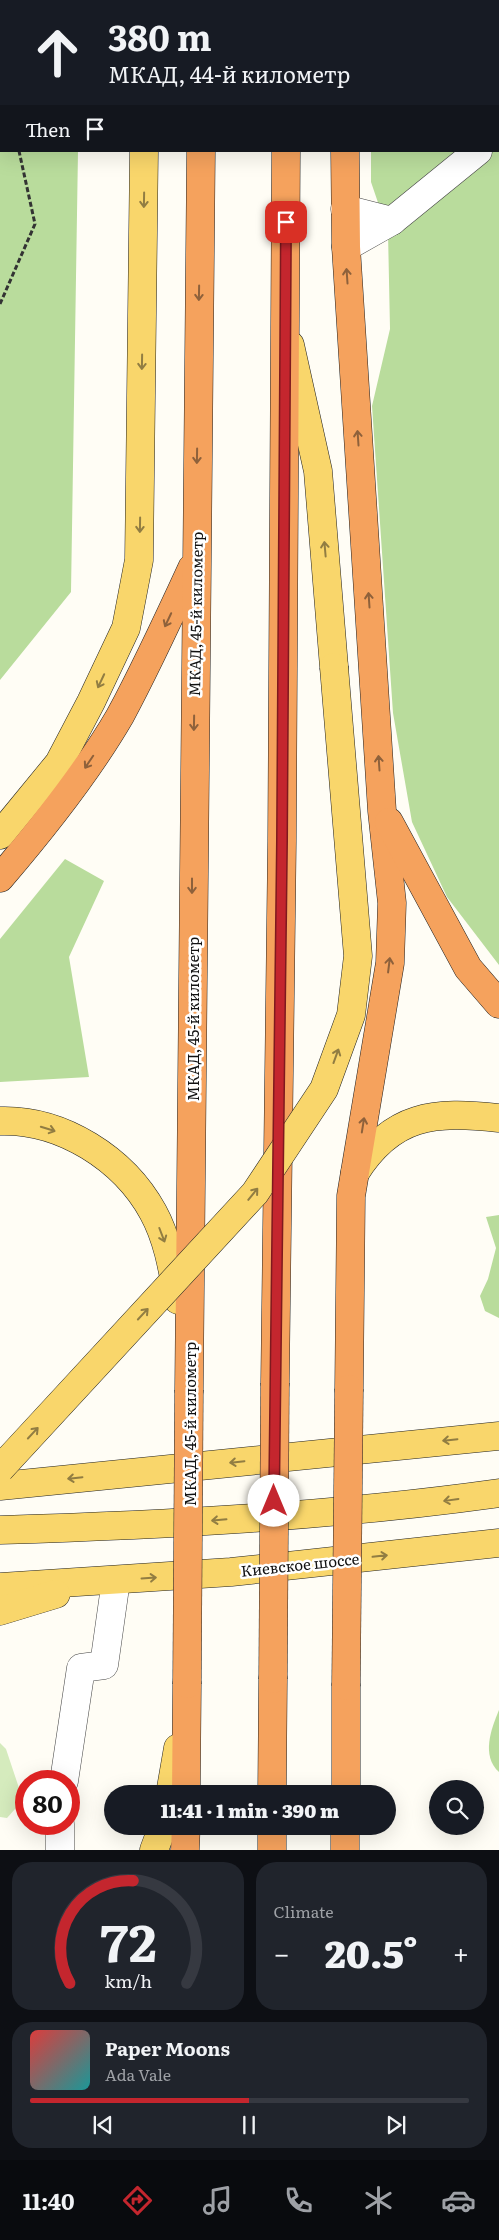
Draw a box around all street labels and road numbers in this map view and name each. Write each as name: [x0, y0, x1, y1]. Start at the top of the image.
street label: МКАД, 45-й километр: [182, 531, 208, 697]
street label: МКАД, 45-й километр: [181, 937, 204, 1101]
street label: МКАД, 45-й километр: [178, 1342, 201, 1506]
street label: Киевское шоссе: [240, 1546, 360, 1582]

